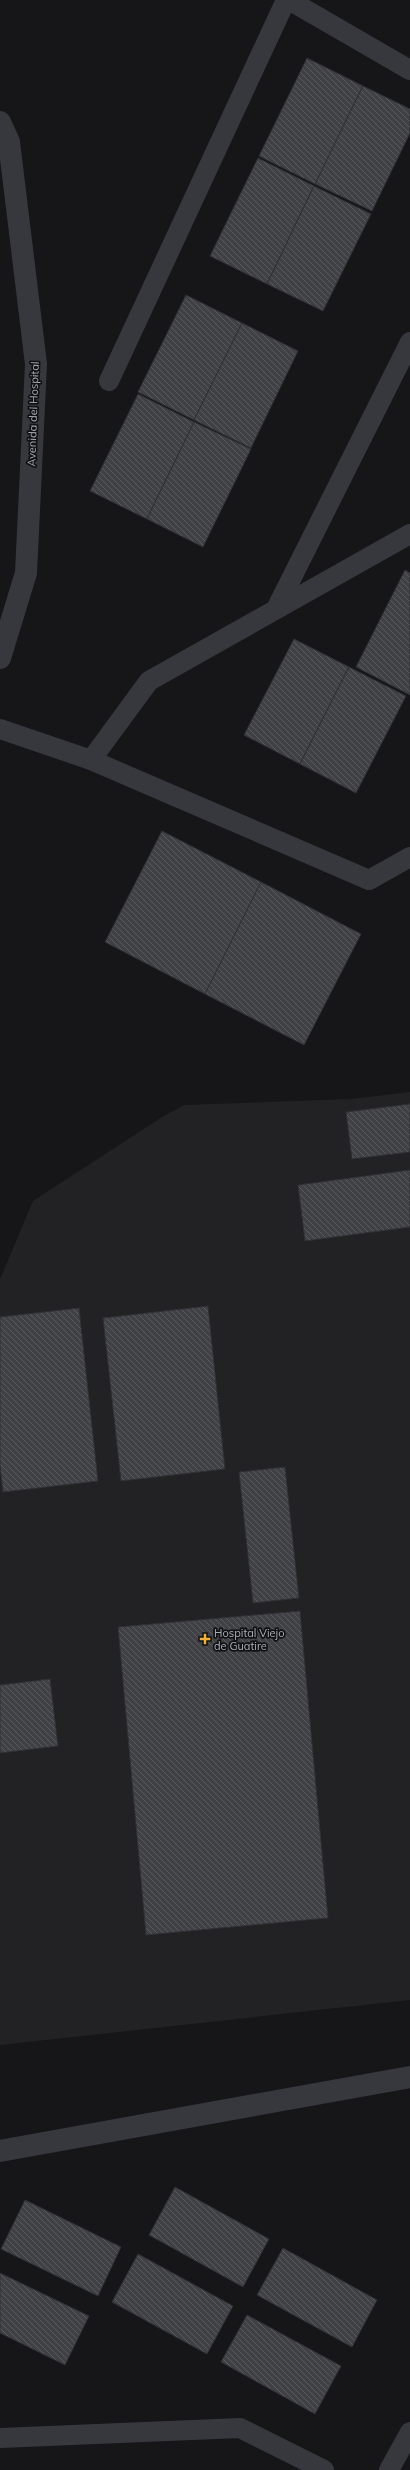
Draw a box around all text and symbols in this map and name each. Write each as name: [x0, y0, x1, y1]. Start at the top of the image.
street label: Avenida del Hospital: [24, 361, 42, 467]
place label: Hospital Viejo de Guatire: [214, 1626, 285, 1653]
marker: Hospital Viejo de Guatire: [199, 1633, 211, 1645]

